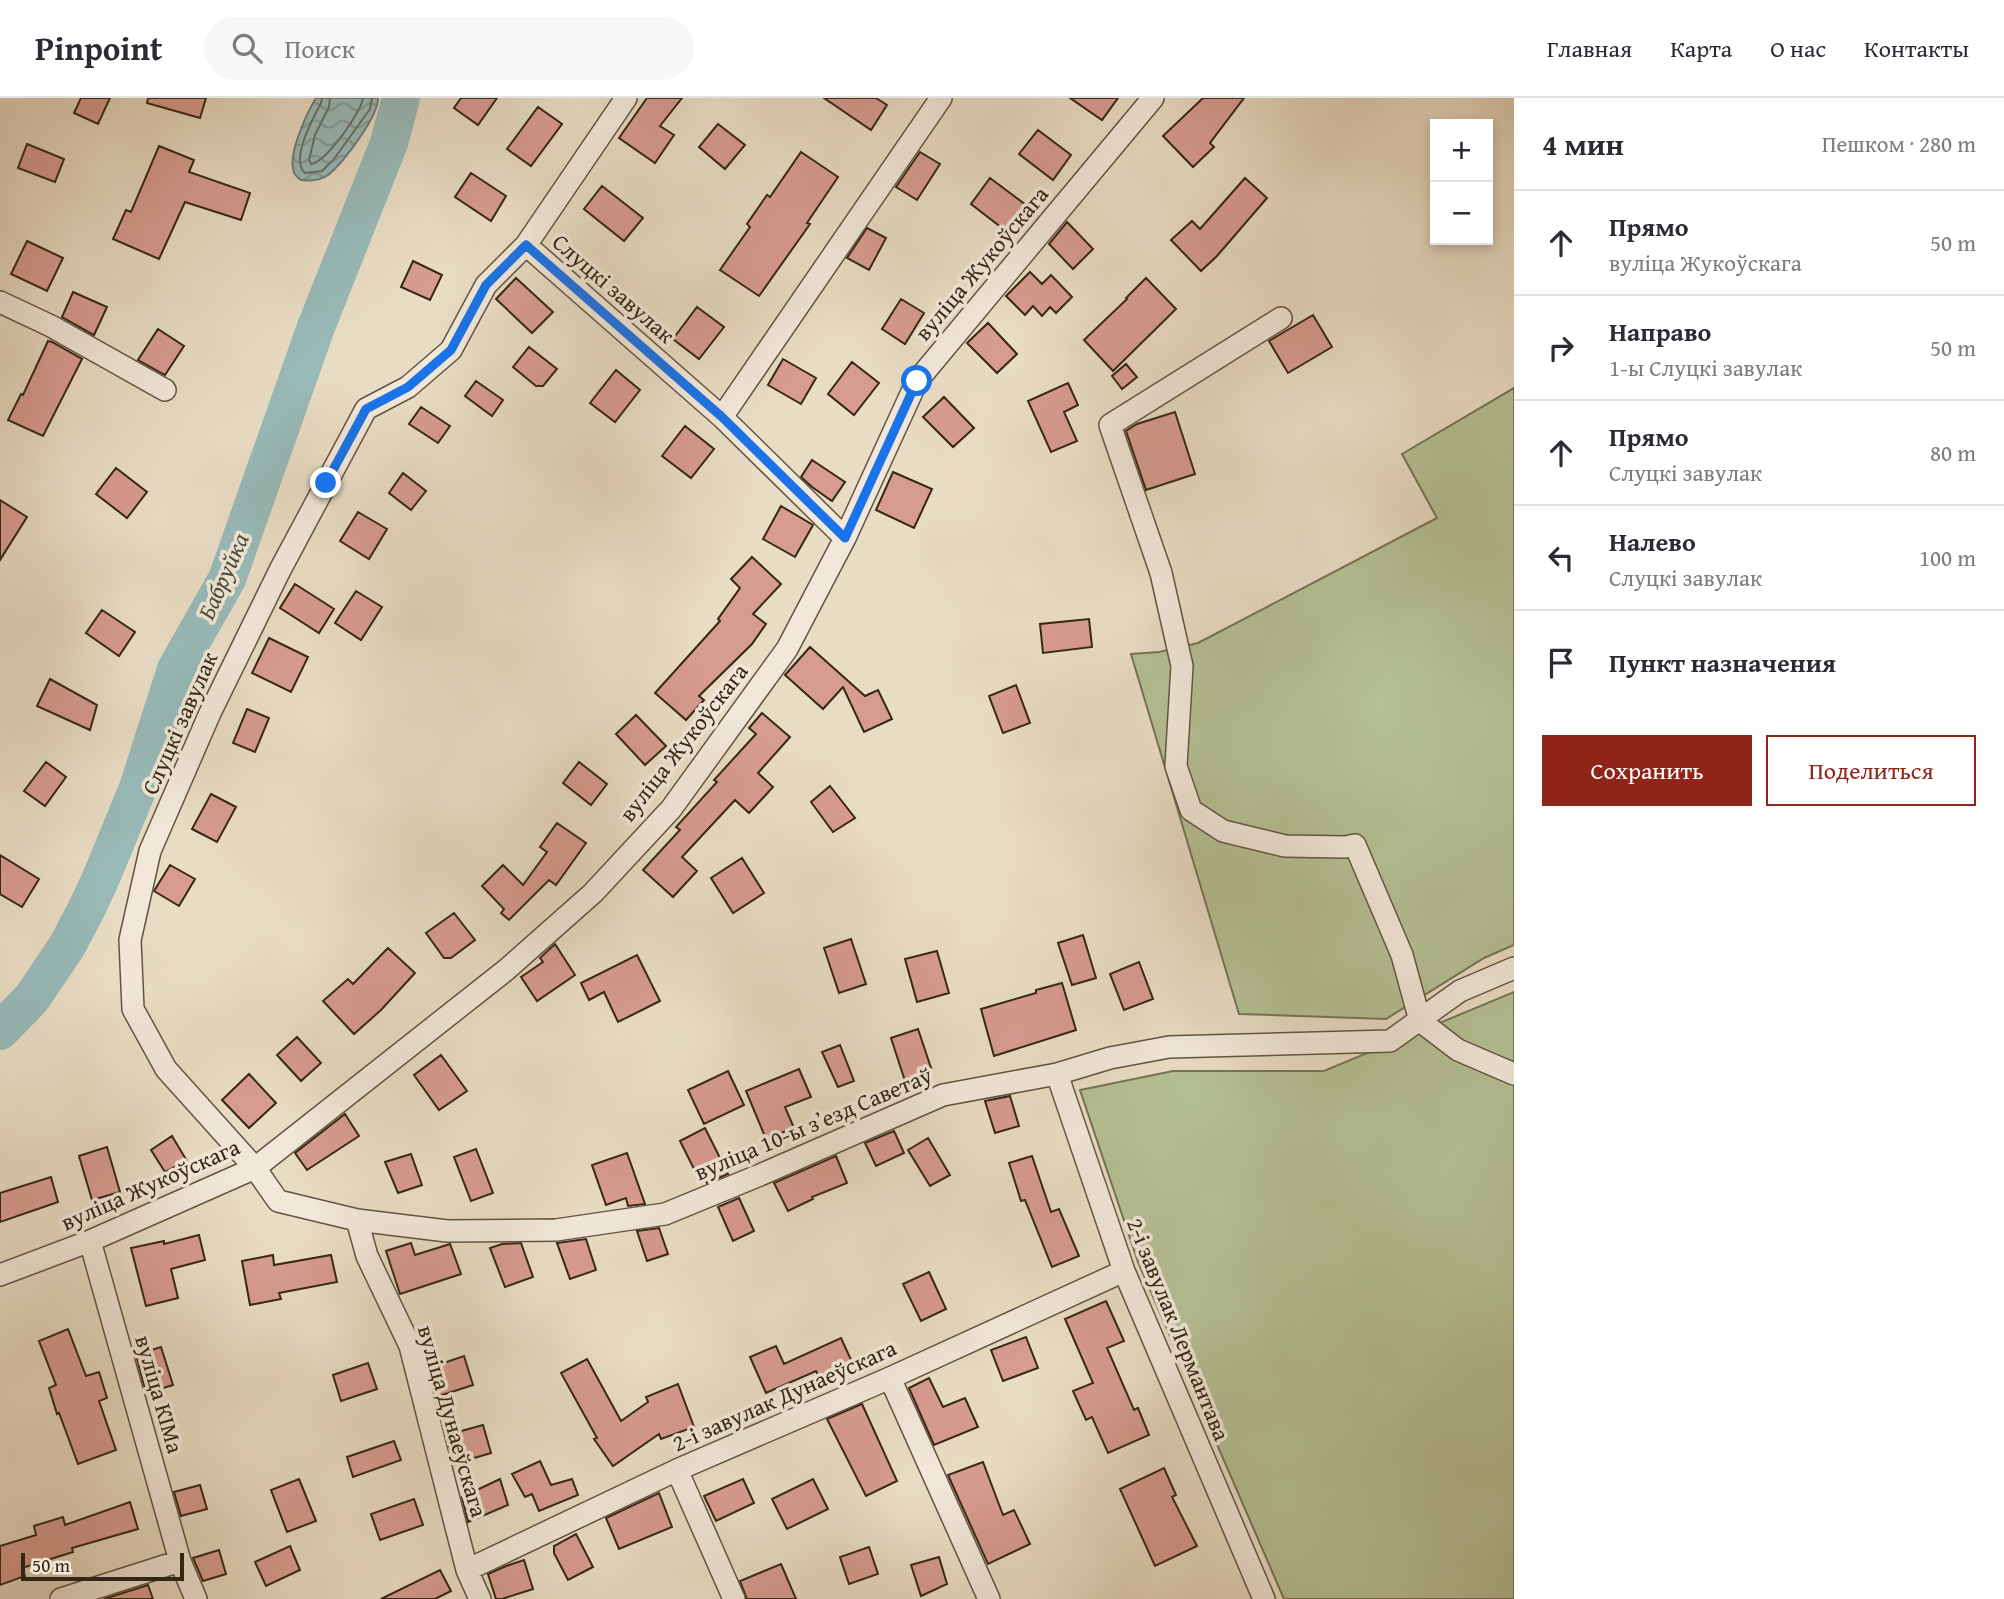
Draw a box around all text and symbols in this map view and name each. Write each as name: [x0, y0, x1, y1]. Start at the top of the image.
search box: [204, 17, 694, 80]
text: Pinpoint: [35, 24, 162, 72]
icon: search: [228, 29, 266, 67]
text: Поиск: [284, 29, 355, 68]
text: Главная: [1547, 31, 1632, 66]
text: Карта: [1670, 31, 1732, 66]
text: О нас: [1770, 31, 1826, 66]
text: Контакты: [1864, 31, 1969, 66]
map controls: [1430, 119, 1493, 245]
button: +: [1430, 119, 1493, 182]
text: 4 мин: [1542, 122, 1624, 166]
text: Пешком · 280 m: [1822, 127, 1976, 160]
street label: вуліца Жукоўскага: [906, 179, 1056, 347]
button: −: [1430, 182, 1493, 245]
text: Прямо: [1609, 207, 1689, 246]
icon: ahead: [1542, 224, 1580, 262]
street label: Слуцкі завулак: [545, 225, 683, 351]
text: 50 m: [1930, 226, 1976, 259]
text: вуліца Жукоўскага: [1609, 246, 1802, 279]
text: Направо: [1609, 312, 1711, 351]
icon: right: [1542, 329, 1580, 367]
text: 50 m: [1930, 331, 1976, 364]
text: 1-ы Слуцкі завулак: [1609, 351, 1802, 384]
route start: [901, 365, 932, 396]
text: Прямо: [1609, 417, 1689, 456]
icon: ahead: [1542, 434, 1580, 472]
text: 80 m: [1930, 436, 1976, 469]
text: Слуцкі завулак: [1609, 456, 1762, 489]
route end: [310, 467, 341, 498]
text: Налево: [1609, 522, 1696, 561]
water label: Бабруйка: [188, 527, 258, 625]
icon: left: [1542, 539, 1580, 577]
text: 100 m: [1919, 541, 1976, 574]
text: Слуцкі завулак: [1609, 561, 1762, 594]
text: Пункт назначения: [1609, 643, 1836, 682]
icon: arrive: [1542, 644, 1580, 682]
street label: Слуцкі завулак: [133, 646, 225, 800]
street label: вуліца Жукоўскага: [611, 656, 755, 828]
button: Сохранить: [1542, 735, 1752, 806]
button: Поделиться: [1766, 735, 1976, 806]
street label: вуліца 10-ы зʼезд Саветаў: [689, 1058, 937, 1188]
street label: вуліца Жукоўскага: [55, 1130, 245, 1238]
street label: 2-і завулак Лермантава: [1119, 1213, 1239, 1445]
street label: вуліца Дунаеўскага: [410, 1321, 496, 1521]
street label: вуліца КІМа: [127, 1331, 193, 1457]
street label: 2-і завулак Дунаеўскага: [667, 1331, 901, 1459]
scale bar: [21, 1550, 184, 1582]
text: 50 m: [32, 1551, 70, 1579]

